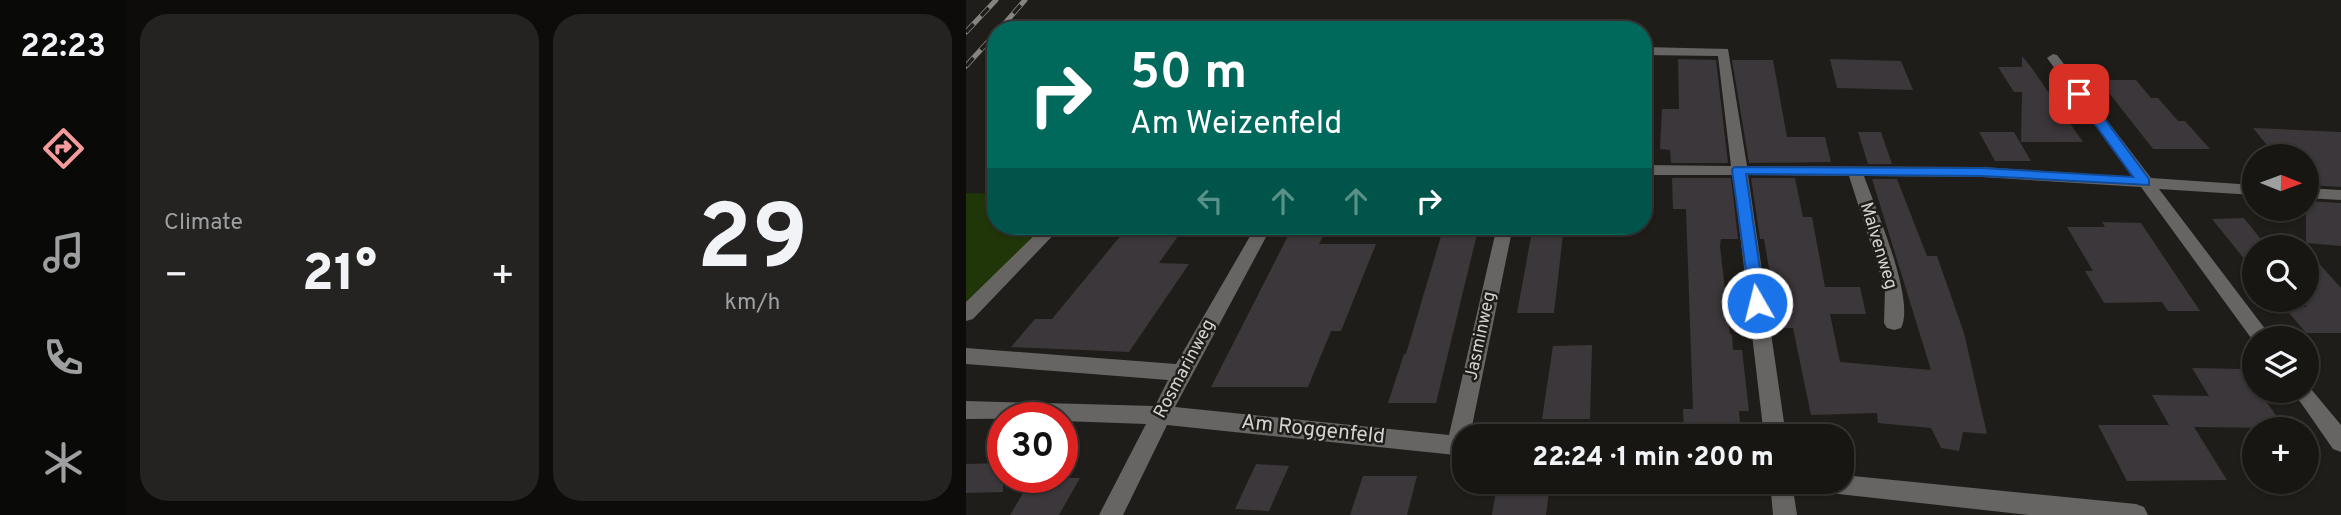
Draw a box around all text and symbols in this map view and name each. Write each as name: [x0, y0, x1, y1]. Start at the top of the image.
text: 22:23: [20, 28, 106, 68]
text: 50 m: [1130, 44, 1247, 106]
icon: right: [1015, 49, 1106, 140]
pin: [2049, 64, 2109, 124]
icon: arrive: [2060, 75, 2098, 113]
text: Am Weizenfeld: [1130, 105, 1342, 145]
icon: directions: [39, 124, 88, 173]
north arrow: [2242, 144, 2319, 220]
map controls: [2242, 144, 2319, 494]
icon: left: [1191, 182, 1229, 220]
icon: ahead: [1264, 182, 1302, 220]
icon: ahead: [1337, 182, 1375, 220]
icon: right: [1410, 182, 1448, 220]
text: 29: [697, 186, 808, 301]
street label: Malvenweg: [1854, 200, 1902, 292]
text: Climate: [164, 209, 243, 238]
icon: music: [39, 228, 88, 277]
button: search: [2242, 235, 2319, 312]
text: 21°: [302, 243, 377, 309]
text: −: [164, 253, 189, 302]
text: +: [490, 253, 515, 302]
position arrow: [1720, 266, 1794, 340]
text: km/h: [725, 289, 780, 318]
street label: Jasminweg: [1460, 289, 1502, 383]
street label: Rosmarinweg: [1149, 315, 1221, 423]
button: layers: [2242, 326, 2319, 403]
icon: phone: [39, 333, 88, 382]
speed limit sign: 30: [987, 402, 1078, 493]
street label: Am Roggenfeld: [1240, 409, 1386, 451]
button: +: [2242, 417, 2319, 494]
icon: climate: [39, 438, 88, 487]
text: 22:24 · 1 min · 200 m: [1532, 442, 1774, 475]

